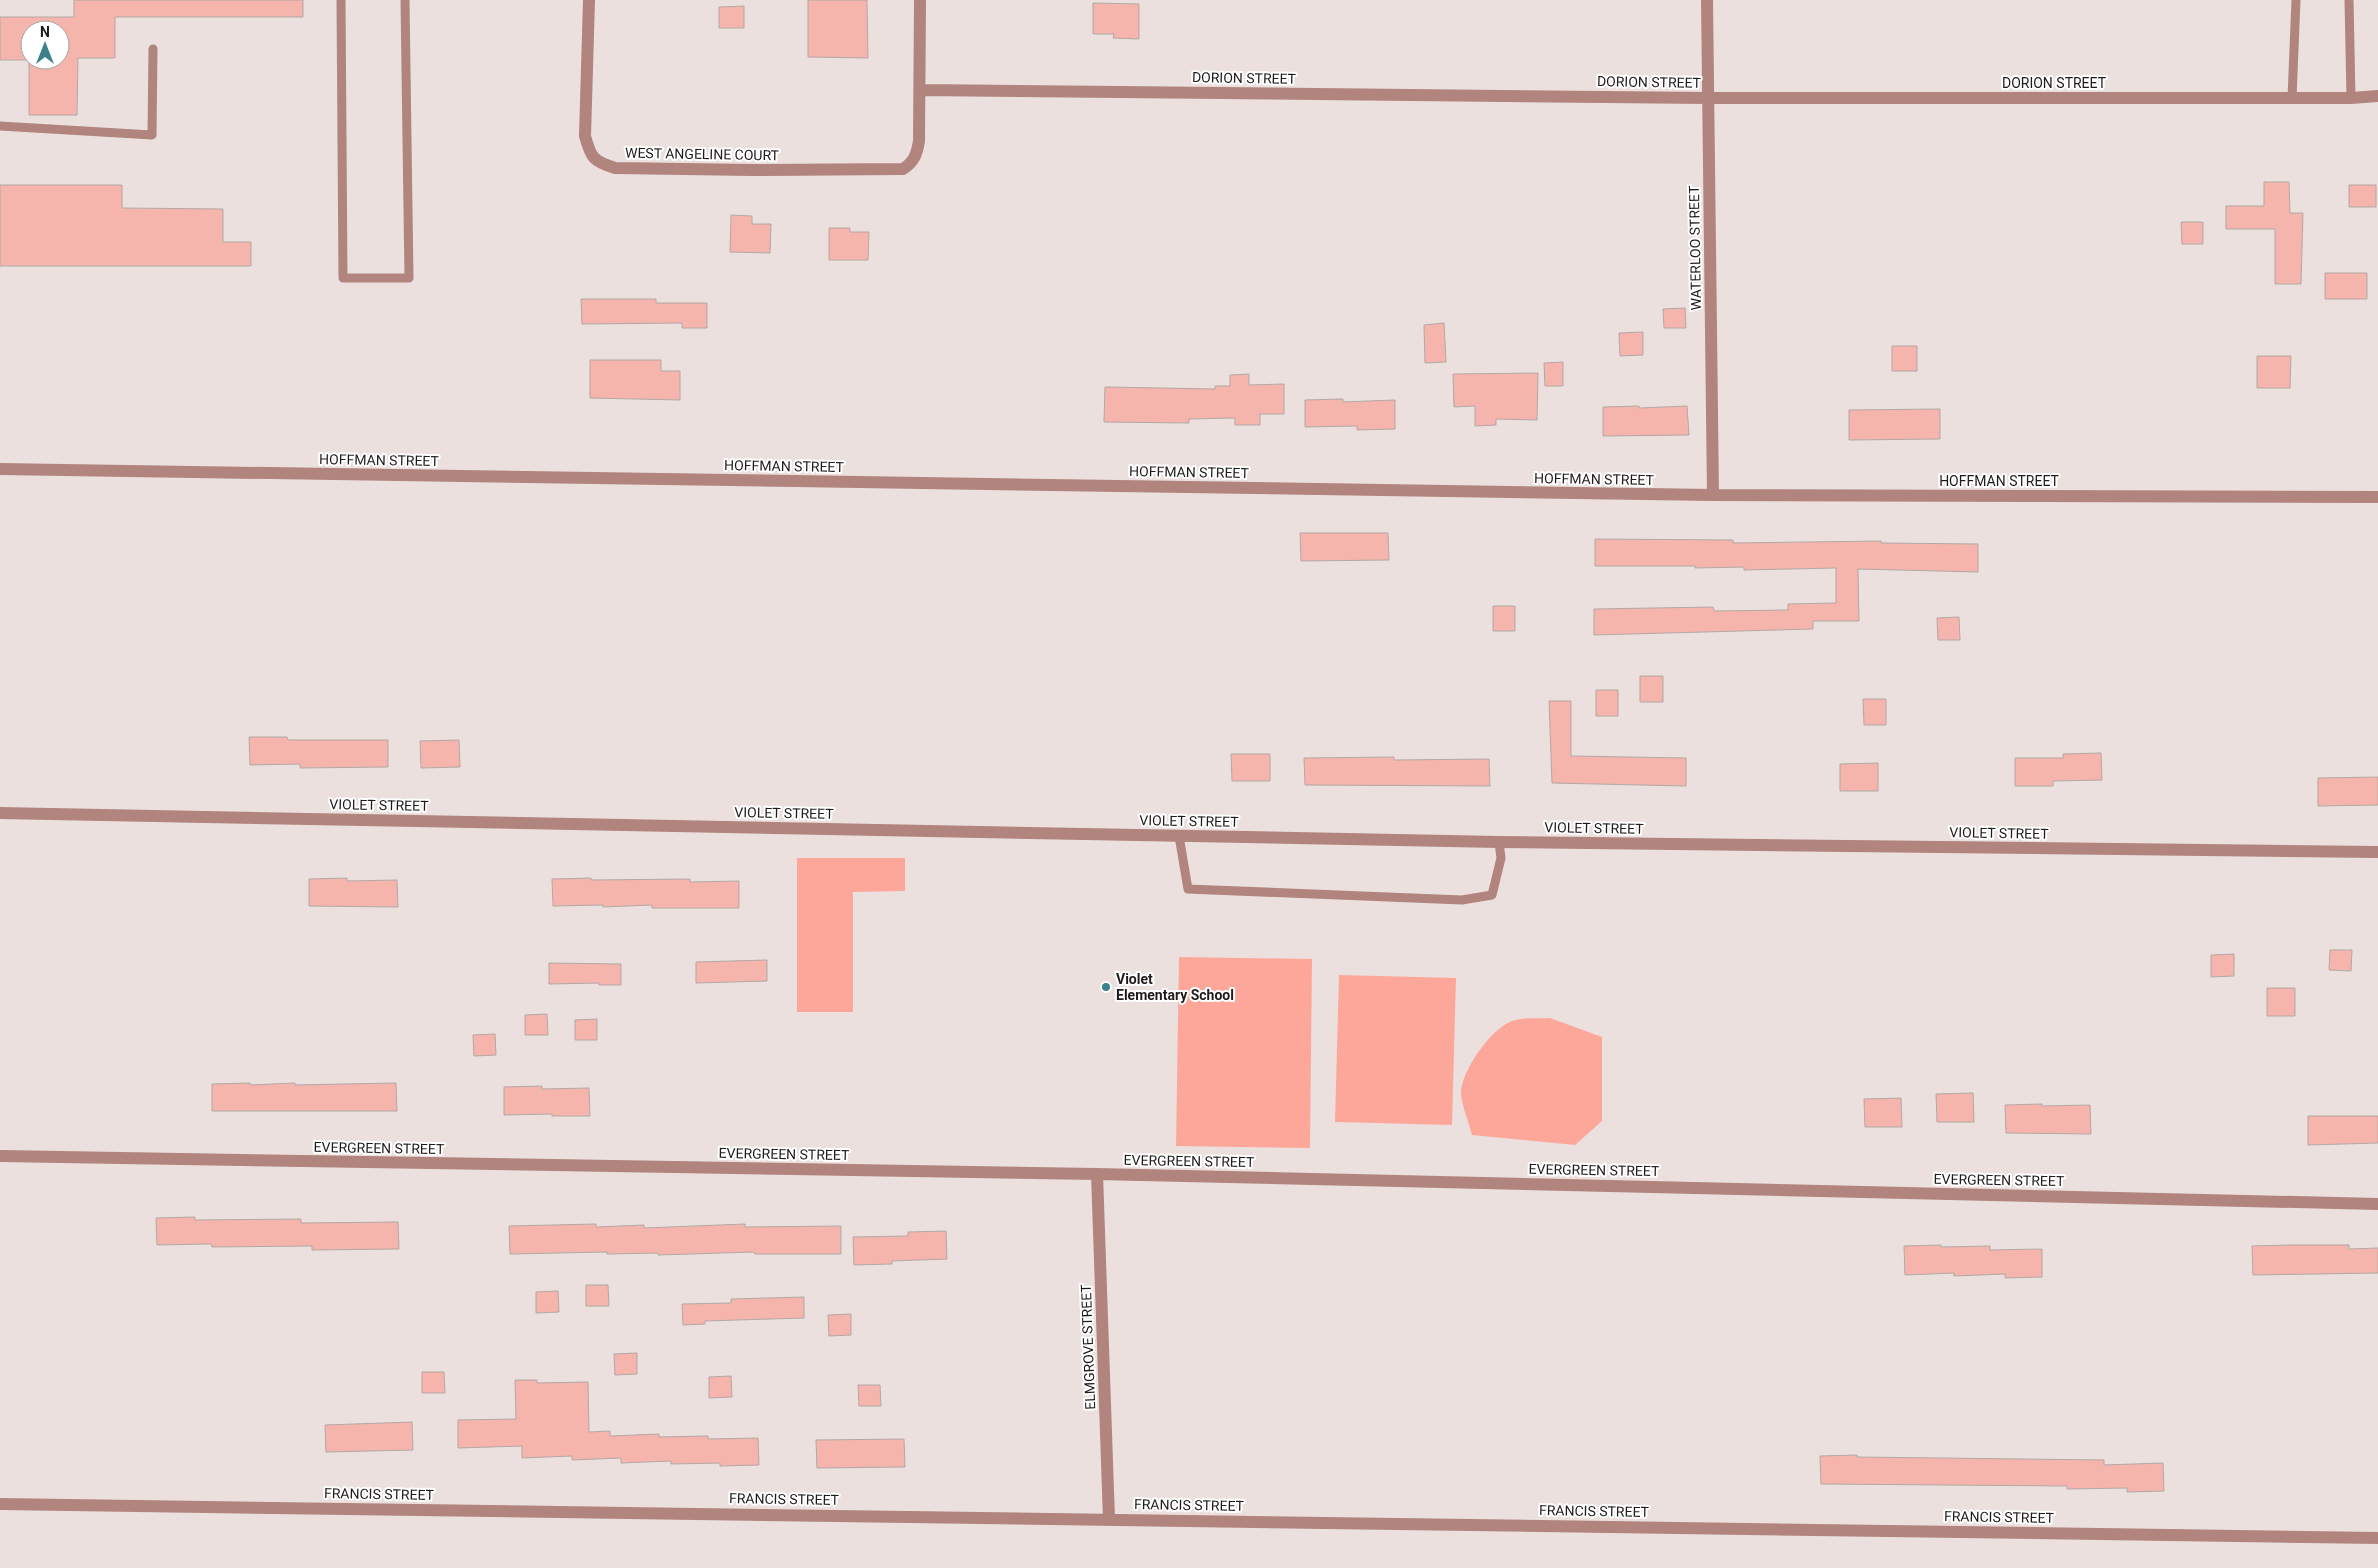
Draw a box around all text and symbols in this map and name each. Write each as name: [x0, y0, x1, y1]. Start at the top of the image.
north arrow: [20, 20, 70, 70]
text: N: [40, 24, 50, 40]
street label: DORION STREET: [1192, 69, 1297, 87]
street label: DORION STREET: [1597, 73, 1702, 91]
street label: DORION STREET: [2002, 75, 2107, 91]
street label: WEST ANGELINE COURT: [625, 145, 780, 163]
street label: WATERLOO STREET: [1686, 185, 1704, 311]
street label: HOFFMAN STREET: [319, 451, 440, 469]
street label: HOFFMAN STREET: [724, 457, 845, 475]
street label: HOFFMAN STREET: [1129, 463, 1250, 481]
street label: HOFFMAN STREET: [1534, 470, 1655, 488]
street label: HOFFMAN STREET: [1939, 473, 2060, 489]
street label: VIOLET STREET: [329, 796, 429, 814]
street label: VIOLET STREET: [734, 804, 834, 822]
street label: VIOLET STREET: [1139, 812, 1239, 830]
street label: VIOLET STREET: [1544, 819, 1644, 837]
street label: VIOLET STREET: [1949, 824, 2049, 842]
place label: Violet Elementary School: [1116, 971, 1234, 1003]
marker: Violet Elementary School: [1100, 981, 1112, 993]
street label: EVERGREEN STREET: [314, 1139, 445, 1157]
street label: EVERGREEN STREET: [719, 1145, 850, 1163]
street label: EVERGREEN STREET: [1124, 1152, 1255, 1170]
street label: EVERGREEN STREET: [1529, 1161, 1660, 1179]
street label: EVERGREEN STREET: [1934, 1171, 2065, 1189]
street label: ELMGROVE STREET: [1078, 1283, 1098, 1410]
street label: FRANCIS STREET: [324, 1485, 435, 1503]
street label: FRANCIS STREET: [729, 1490, 840, 1508]
street label: FRANCIS STREET: [1134, 1496, 1245, 1514]
street label: FRANCIS STREET: [1539, 1502, 1650, 1520]
street label: FRANCIS STREET: [1944, 1508, 2055, 1526]

